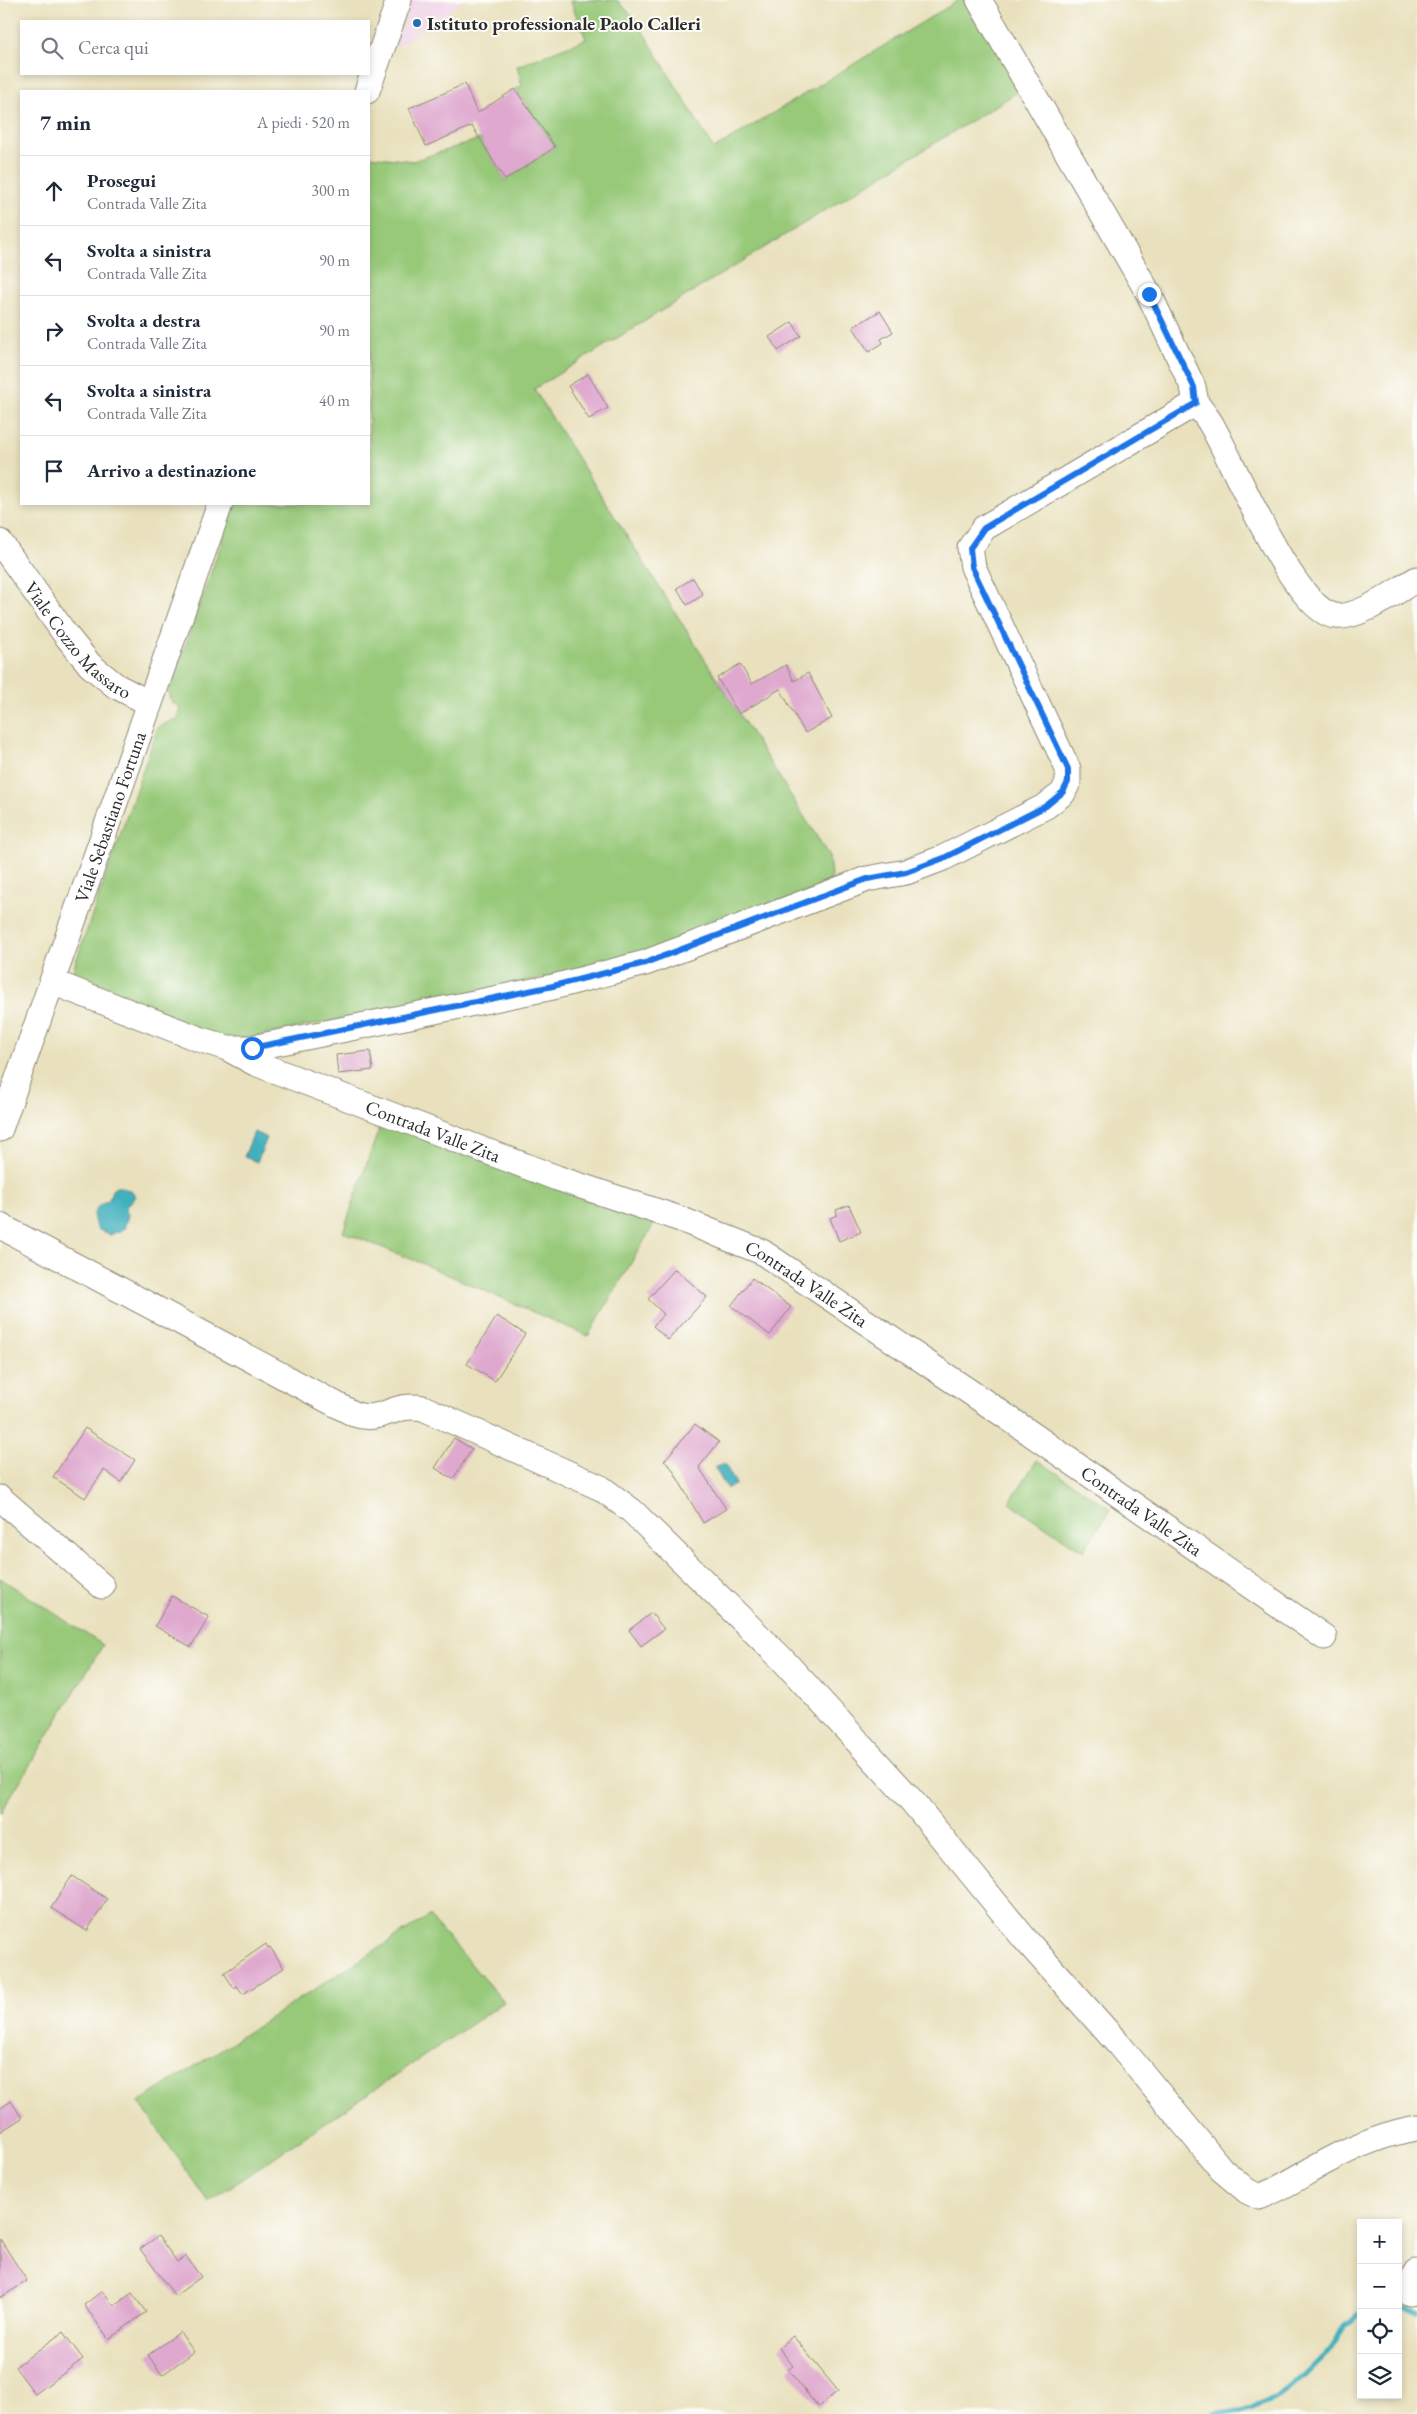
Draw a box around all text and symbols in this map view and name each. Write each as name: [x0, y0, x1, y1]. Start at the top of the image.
place label: Istituto professionale Paolo Calleri: [427, 11, 701, 36]
marker: Istituto professionale Paolo Calleri: [411, 17, 423, 29]
search box: [20, 20, 370, 75]
icon: search: [38, 34, 66, 62]
text: Cerca qui: [78, 35, 149, 60]
text: 7 min: [40, 109, 91, 136]
text: A piedi · 520 m: [257, 112, 350, 133]
text: Prosegui: [87, 168, 156, 193]
icon: ahead: [40, 177, 68, 205]
text: 300 m: [311, 180, 350, 201]
text: Contrada Valle Zita: [87, 193, 207, 214]
text: Svolta a sinistra: [87, 238, 211, 263]
icon: left: [40, 247, 68, 275]
text: 90 m: [319, 250, 350, 271]
text: Contrada Valle Zita: [87, 263, 207, 284]
route end: [1138, 283, 1161, 306]
text: Svolta a destra: [87, 308, 201, 333]
icon: right: [40, 317, 68, 345]
text: 90 m: [319, 320, 350, 341]
text: Contrada Valle Zita: [87, 333, 207, 354]
text: Svolta a sinistra: [87, 378, 211, 403]
icon: left: [40, 387, 68, 415]
text: 40 m: [319, 390, 350, 411]
text: Contrada Valle Zita: [87, 403, 207, 424]
icon: arrive: [40, 457, 68, 485]
text: Arrivo a destinazione: [87, 458, 256, 483]
street label: Viale Cozzo Massaro: [19, 576, 135, 704]
street label: Viale Sebastiano Fortuna: [68, 727, 152, 906]
route start: [241, 1037, 264, 1060]
street label: Contrada Valle Zita: [362, 1094, 504, 1168]
street label: Contrada Valle Zita: [742, 1234, 873, 1333]
street label: Contrada Valle Zita: [1076, 1460, 1208, 1562]
map controls: [1357, 2219, 1402, 2399]
button: +: [1357, 2219, 1402, 2264]
button: −: [1357, 2264, 1402, 2309]
button: locate: [1357, 2309, 1402, 2354]
button: layers: [1357, 2354, 1402, 2399]

